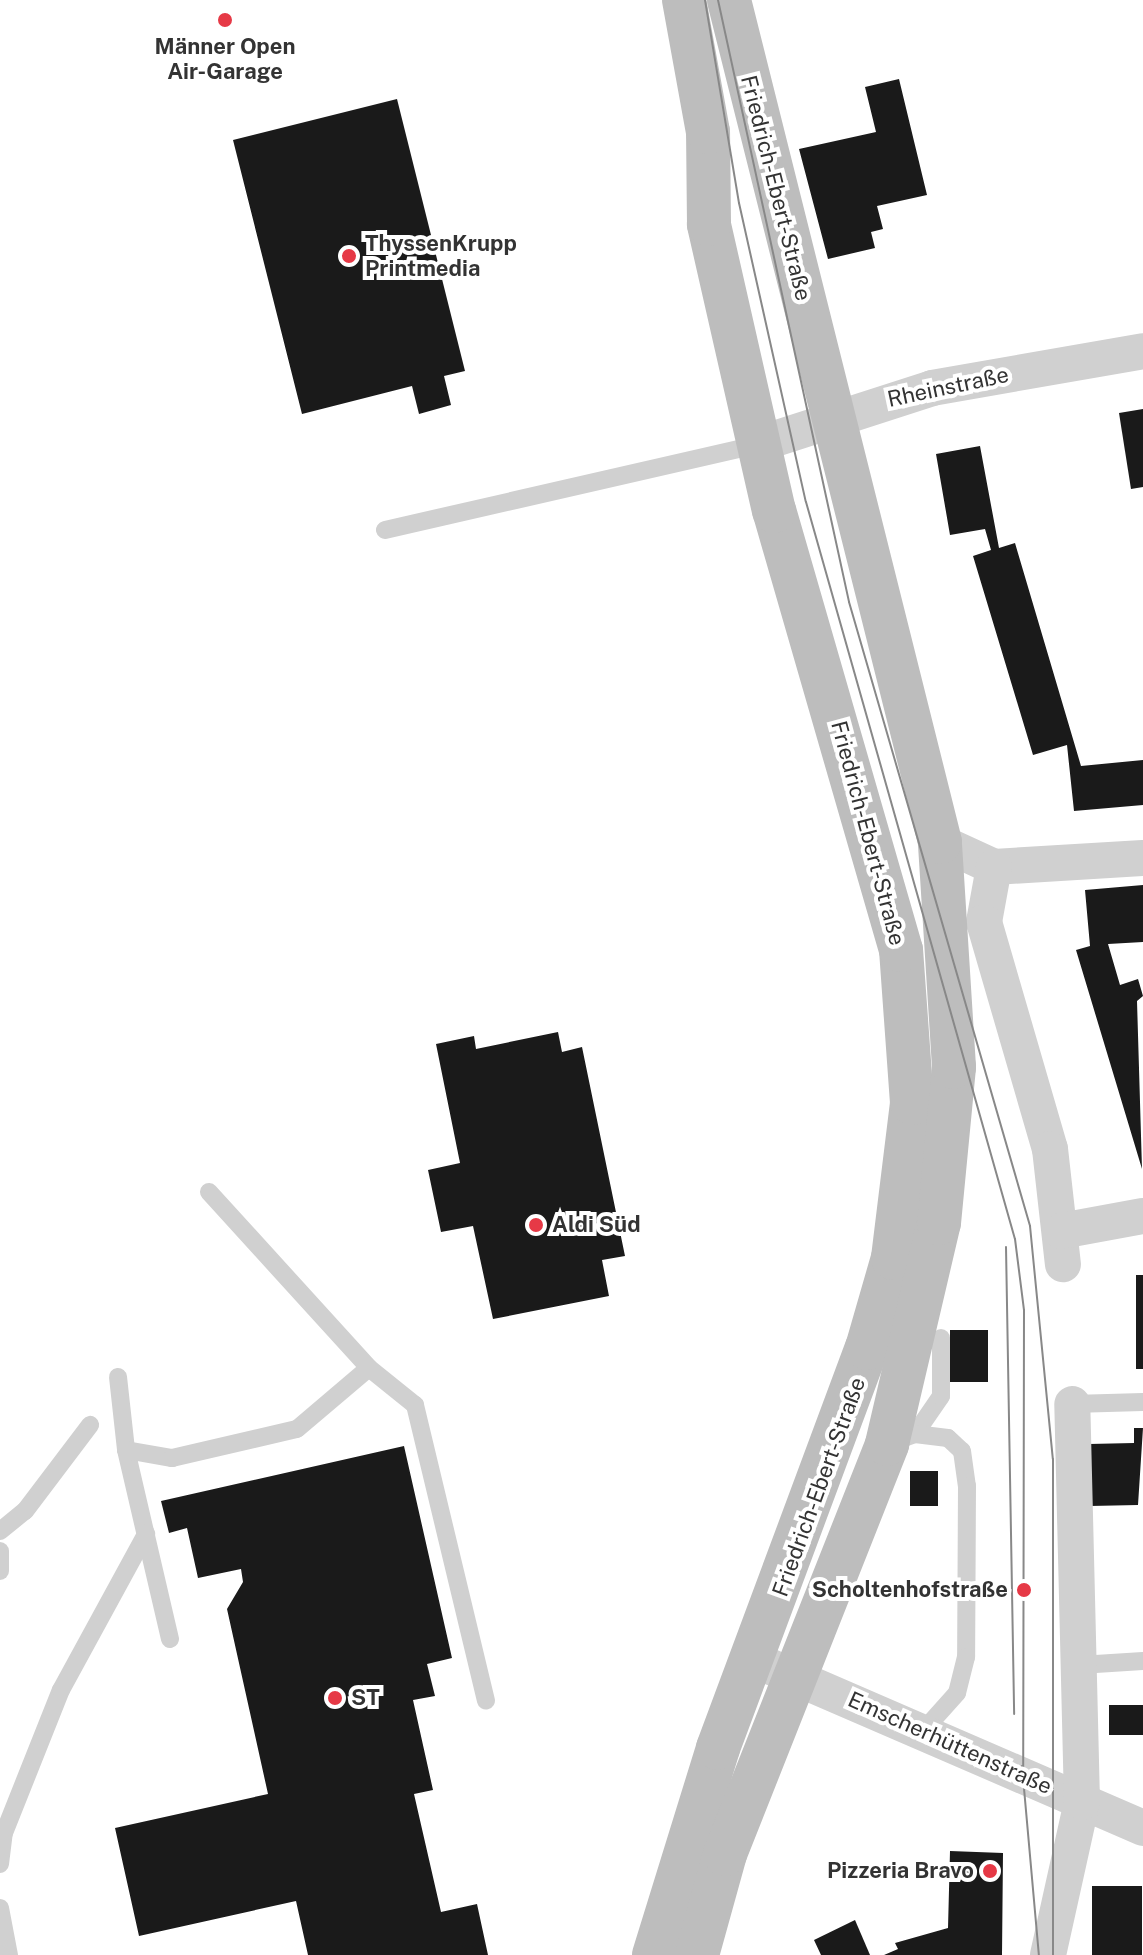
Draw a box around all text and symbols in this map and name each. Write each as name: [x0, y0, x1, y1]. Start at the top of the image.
marker: Männer Open Air-Garage: [216, 11, 234, 29]
place label: Männer Open Air-Garage: [155, 33, 295, 84]
street label: Friedrich-Ebert-Straße: [735, 73, 817, 303]
place label: ThyssenKrupp Printmedia: [365, 230, 517, 282]
marker: ThyssenKrupp Printmedia: [340, 247, 358, 265]
street label: Rheinstraße: [885, 361, 1011, 413]
street label: Friedrich-Ebert-Straße: [825, 718, 911, 948]
place label: Aldi Süd: [552, 1212, 641, 1238]
marker: Aldi Süd: [527, 1216, 545, 1234]
street label: Friedrich-Ebert-Straße: [767, 1374, 871, 1600]
place label: Scholtenhofstraße: [812, 1577, 1008, 1603]
marker: Scholtenhofstraße: [1015, 1581, 1033, 1599]
place label: ST: [351, 1685, 380, 1711]
street label: Emscherhüttenstraße: [844, 1686, 1056, 1800]
marker: ST: [326, 1689, 344, 1707]
place label: Pizzeria Bravo: [827, 1858, 974, 1884]
marker: Pizzeria Bravo: [981, 1862, 999, 1880]

